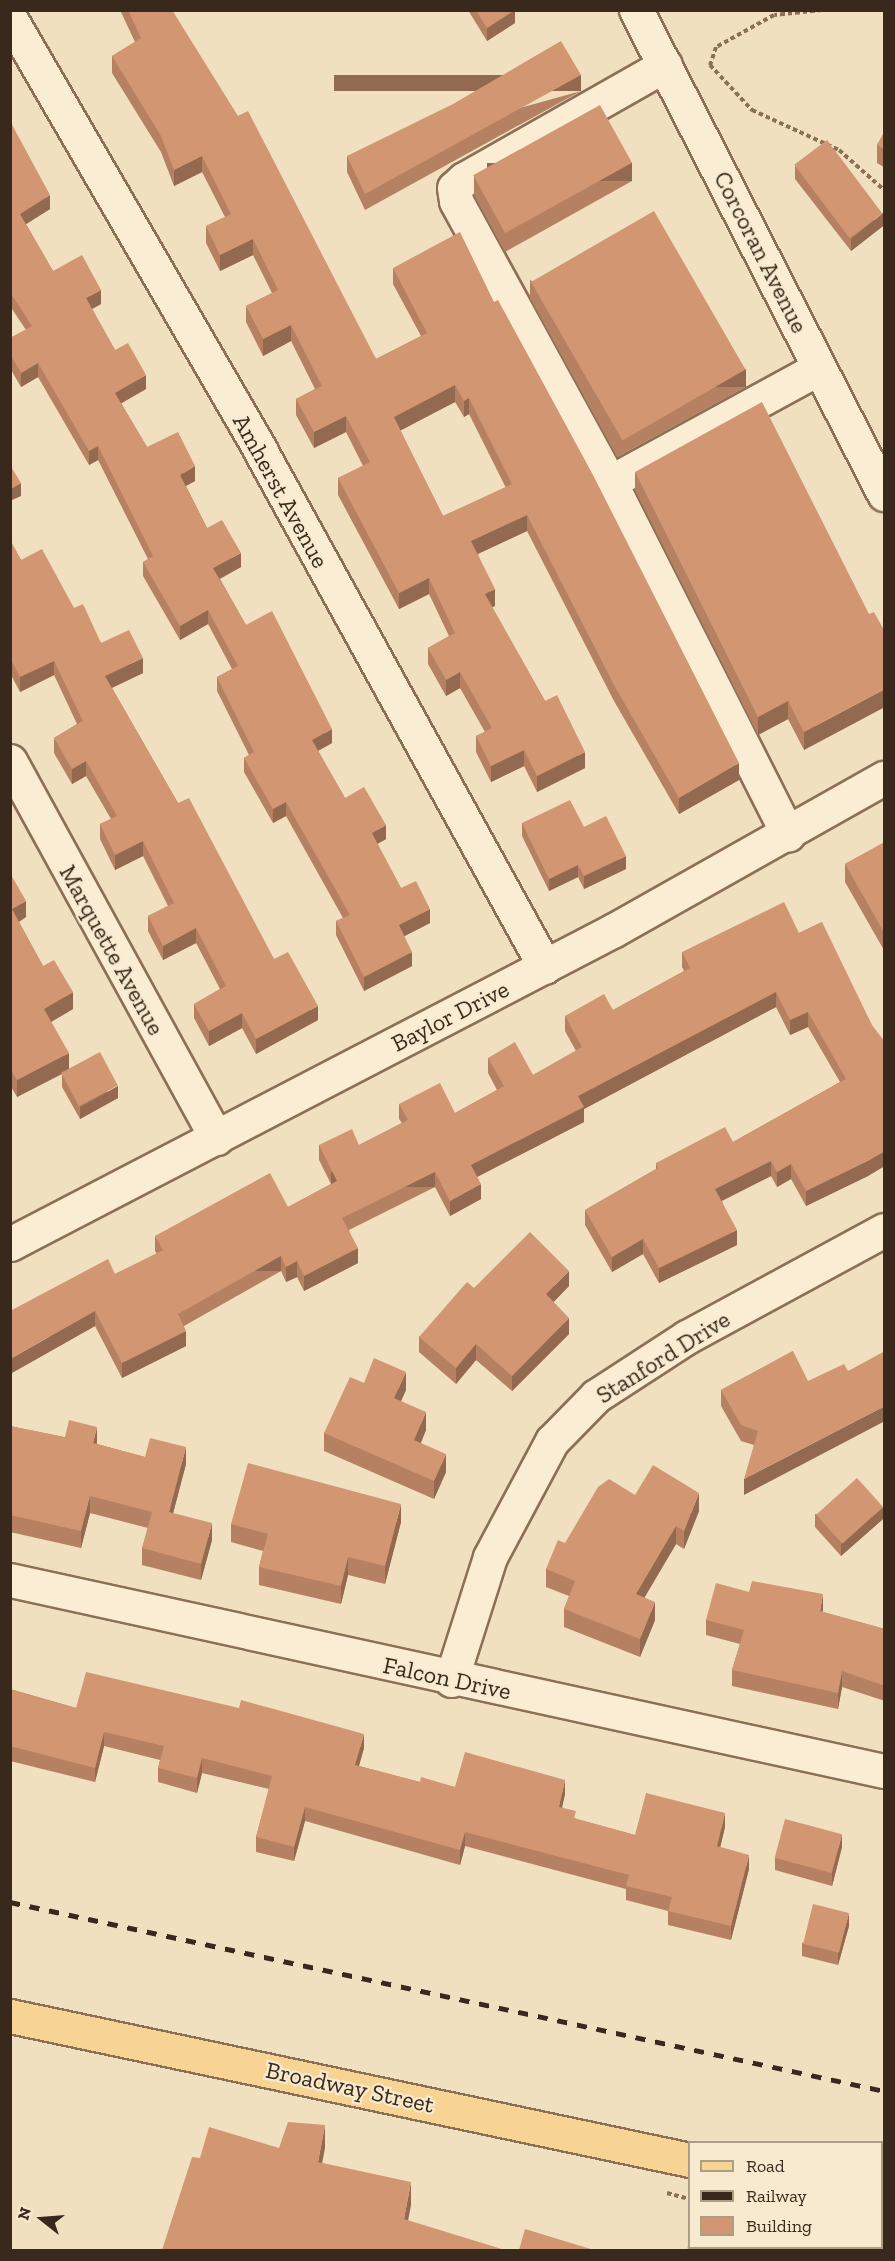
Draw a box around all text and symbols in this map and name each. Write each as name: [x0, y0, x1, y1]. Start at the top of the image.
street label: Corcoran Avenue: [708, 166, 814, 338]
street label: Amherst Avenue: [227, 409, 335, 573]
street label: Marquette Avenue: [53, 860, 171, 1040]
street label: Baylor Drive: [386, 974, 514, 1058]
street label: Stanford Drive: [591, 1305, 735, 1409]
street label: Falcon Drive: [380, 1650, 514, 1706]
street label: Broadway Street: [263, 2055, 437, 2119]
legend: [688, 2141, 883, 2249]
text: Road: [746, 2155, 785, 2177]
text: Railway: [746, 2185, 807, 2207]
north arrow: [12, 2189, 72, 2249]
text: N: [13, 2205, 35, 2222]
text: Building: [746, 2215, 812, 2237]

